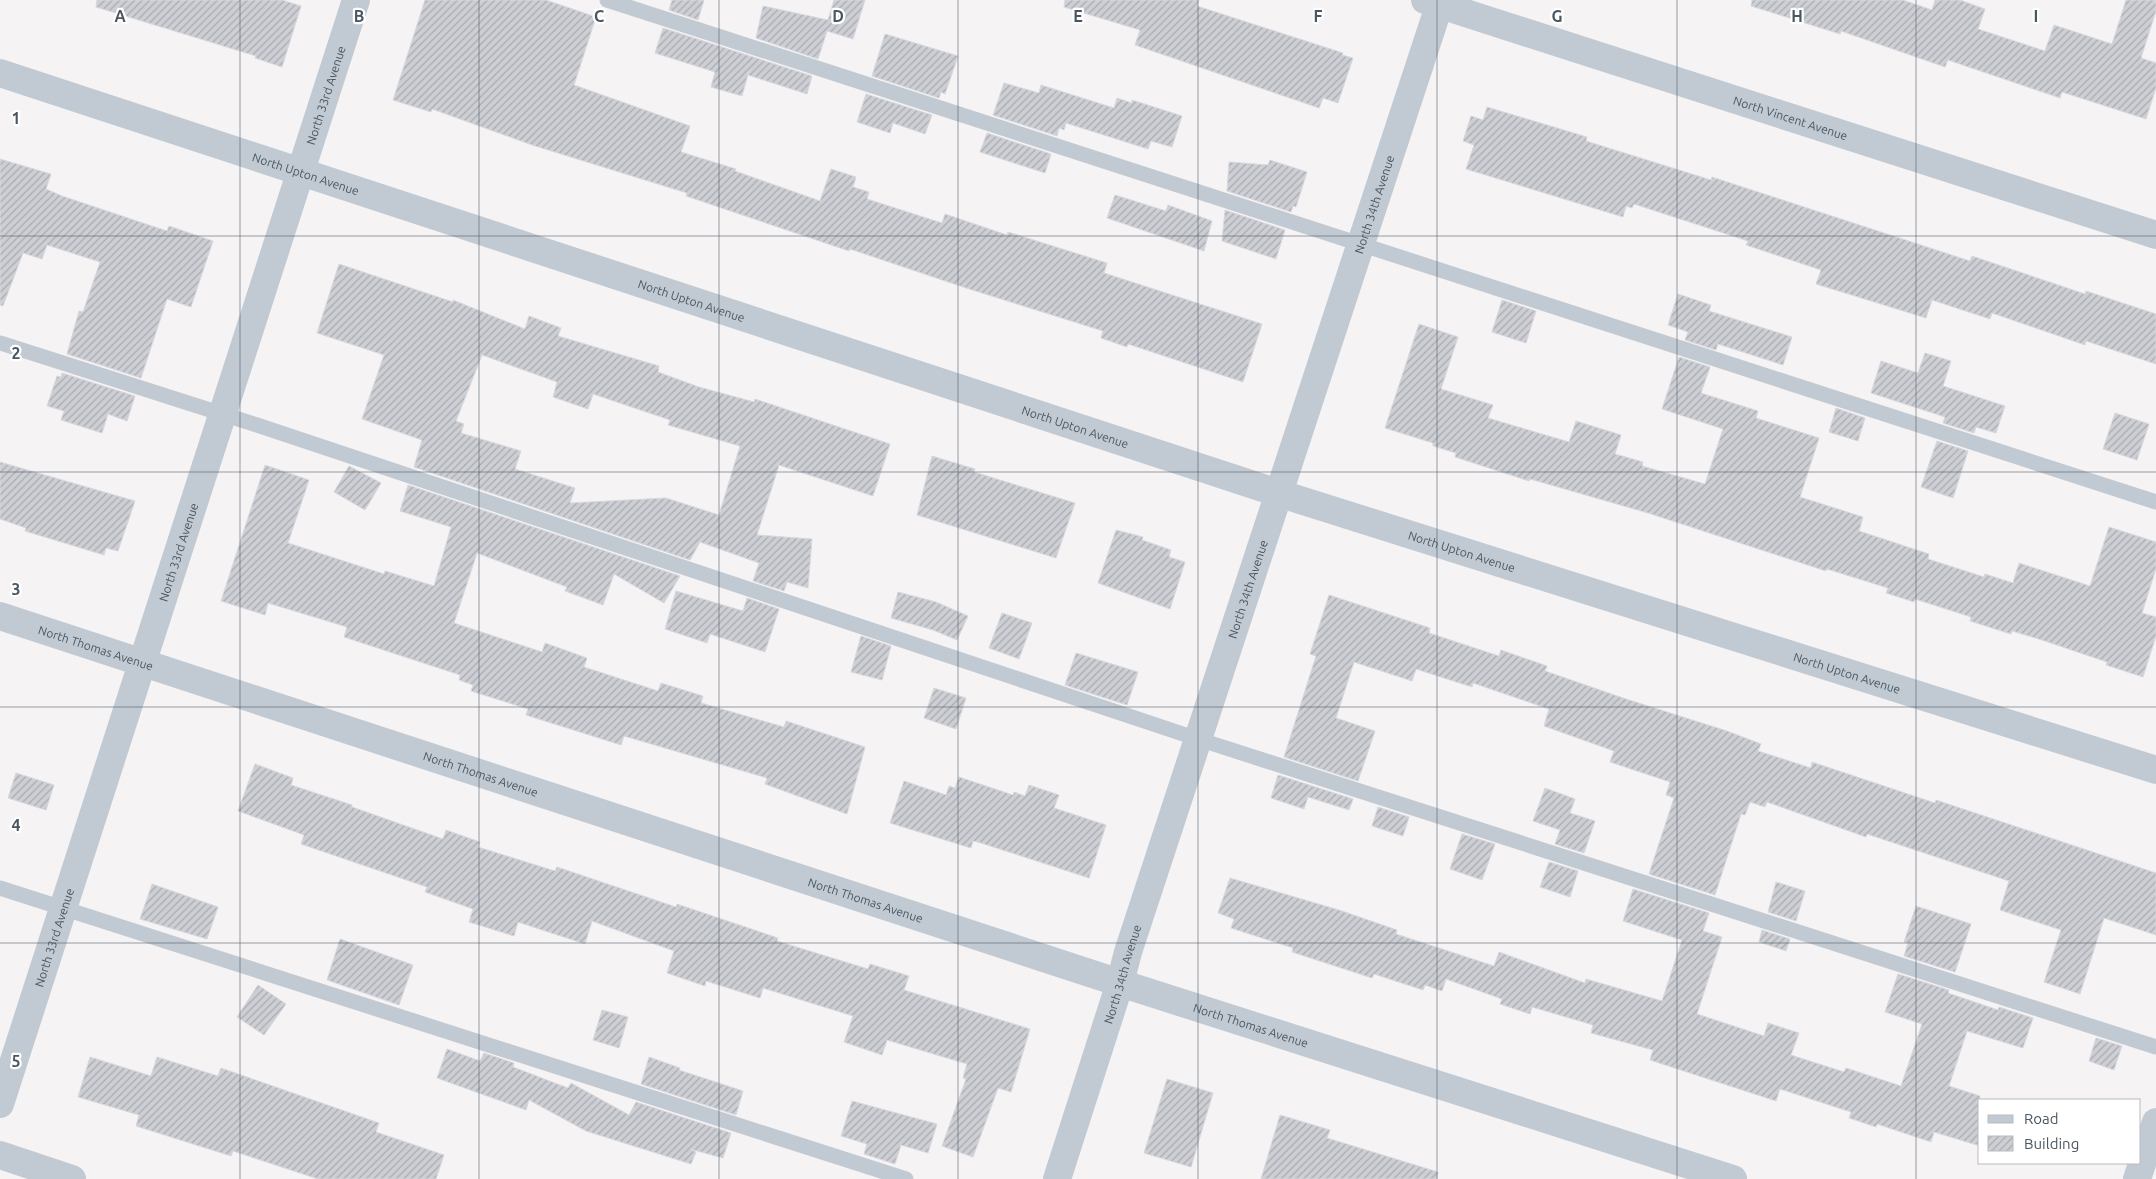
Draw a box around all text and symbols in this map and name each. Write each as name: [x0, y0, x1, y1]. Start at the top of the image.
text: A: [114, 7, 126, 25]
text: B: [354, 7, 364, 25]
text: C: [594, 7, 604, 25]
text: D: [832, 7, 844, 25]
text: E: [1073, 7, 1083, 25]
text: F: [1314, 7, 1323, 25]
text: G: [1551, 7, 1563, 25]
text: H: [1791, 7, 1803, 25]
text: I: [2034, 7, 2038, 25]
street label: North 33rd Avenue: [303, 44, 347, 146]
street label: North Vincent Avenue: [1732, 93, 1849, 142]
text: 1: [11, 109, 21, 127]
street label: North Upton Avenue: [251, 150, 361, 197]
street label: North 34th Avenue: [1352, 153, 1396, 255]
street label: North Upton Avenue: [637, 277, 747, 324]
text: 2: [11, 344, 21, 362]
street label: North Upton Avenue: [1020, 403, 1130, 450]
street label: North 33rd Avenue: [156, 501, 200, 603]
street label: North Upton Avenue: [1407, 528, 1517, 574]
street label: North 34th Avenue: [1225, 538, 1270, 640]
text: 3: [11, 580, 21, 598]
street label: North Thomas Avenue: [37, 623, 155, 672]
street label: North Upton Avenue: [1792, 650, 1902, 696]
street label: North Thomas Avenue: [422, 749, 540, 798]
text: 4: [11, 816, 21, 834]
street label: North Thomas Avenue: [807, 875, 925, 925]
street label: North 33rd Avenue: [32, 887, 76, 988]
street label: North 34th Avenue: [1101, 923, 1143, 1025]
street label: North Thomas Avenue: [1192, 1000, 1310, 1049]
text: 5: [11, 1052, 21, 1070]
legend: [1978, 1099, 2141, 1164]
text: Road: [2024, 1110, 2059, 1127]
text: Building: [2024, 1135, 2079, 1152]

